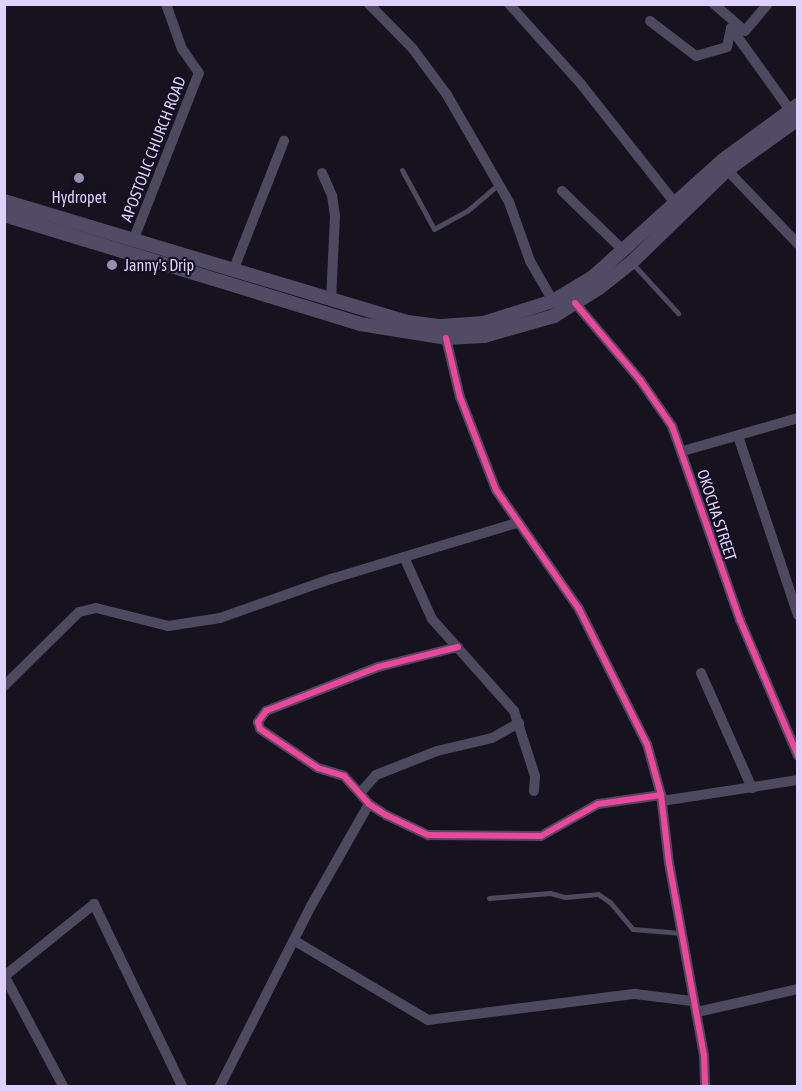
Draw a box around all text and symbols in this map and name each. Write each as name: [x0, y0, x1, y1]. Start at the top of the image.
street label: APOSTOLIC CHURCH ROAD: [116, 74, 190, 224]
marker: Hydropet: [72, 171, 86, 185]
place label: Hydropet: [51, 187, 107, 207]
place label: Janny's Drip: [124, 255, 194, 275]
marker: Janny's Drip: [105, 258, 119, 272]
street label: OKOCHA STREET: [693, 467, 741, 563]

